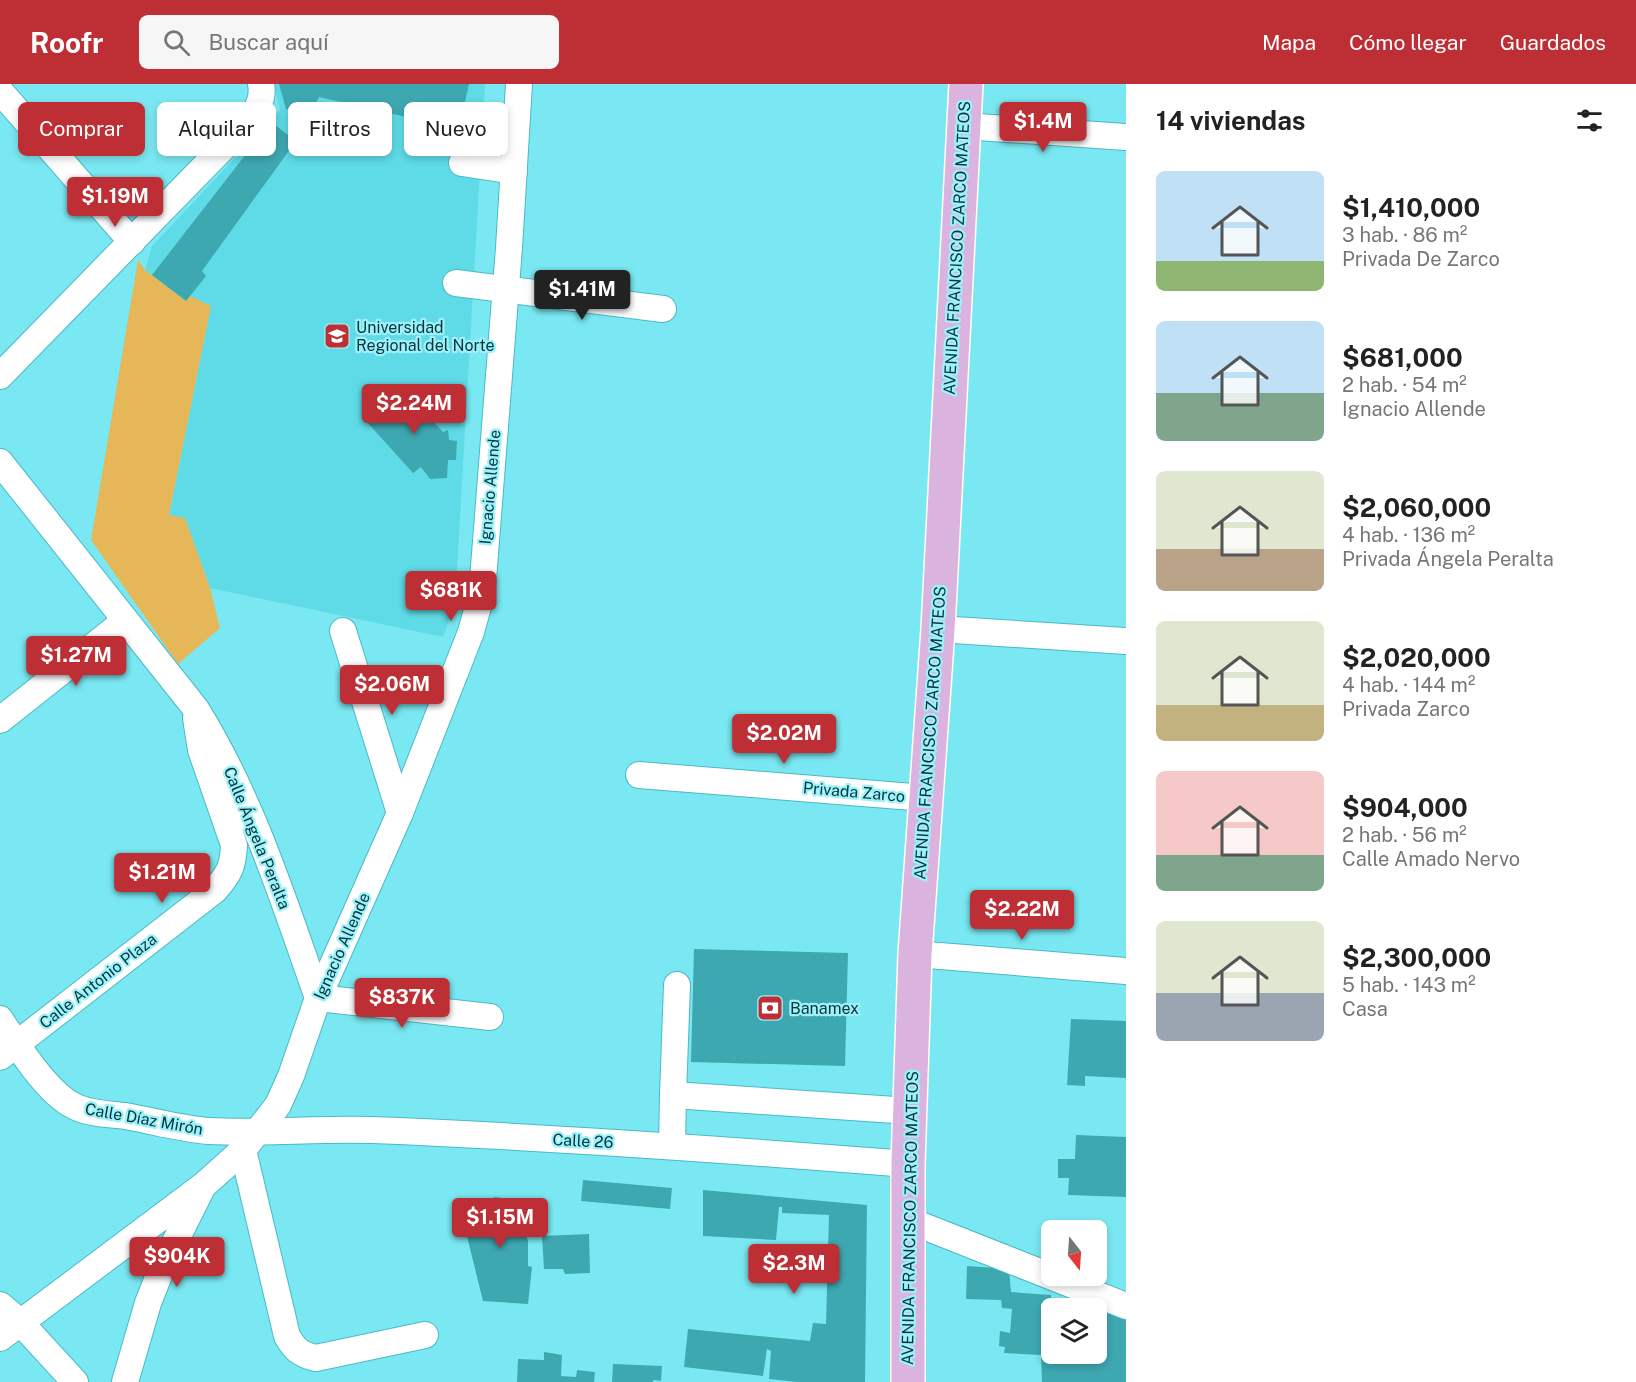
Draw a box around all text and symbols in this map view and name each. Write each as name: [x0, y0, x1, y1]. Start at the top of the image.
search box: [139, 15, 559, 69]
text: Roofr: [30, 26, 103, 59]
icon: search: [160, 26, 193, 59]
text: Buscar aquí: [208, 29, 329, 55]
text: Mapa: [1262, 30, 1316, 55]
text: Cómo llegar: [1349, 30, 1467, 55]
text: Guardados: [1500, 30, 1606, 55]
street label: AVENIDA FRANCISCO ZARCO MATEOS: [940, 101, 974, 395]
chip: Comprar: [18, 102, 145, 156]
chip: Alquilar: [157, 102, 276, 156]
chip: Filtros: [288, 102, 392, 156]
chip: Nuevo: [404, 102, 508, 156]
pin: $1.4M: [1001, 102, 1085, 153]
icon: filters: [1573, 104, 1606, 137]
text: 14 viviendas: [1156, 105, 1305, 136]
text: $1.4M: [1014, 109, 1072, 133]
pin: $1.19M: [66, 177, 164, 228]
text: $1.19M: [81, 184, 149, 208]
text: $1,410,000: [1342, 192, 1480, 223]
icon: home: [1204, 195, 1276, 267]
text: 3 hab. · 86 m²: [1342, 223, 1467, 247]
text: Privada De Zarco: [1342, 247, 1500, 271]
pin: $1.41M: [533, 270, 631, 321]
text: $1.41M: [548, 277, 616, 301]
place label: Universidad Regional del Norte: [356, 318, 495, 355]
school or university icon: Universidad Regional del Norte: [322, 321, 352, 351]
text: $681,000: [1342, 342, 1463, 373]
icon: home: [1204, 345, 1276, 417]
text: 2 hab. · 54 m²: [1342, 373, 1467, 397]
pin: $2.24M: [365, 384, 463, 435]
text: $2.24M: [376, 391, 452, 415]
text: Ignacio Allende: [1342, 397, 1486, 421]
street label: Ignacio Allende: [476, 429, 504, 545]
text: $2,060,000: [1342, 492, 1491, 523]
icon: home: [1204, 495, 1276, 567]
text: 4 hab. · 136 m²: [1342, 523, 1475, 547]
text: Privada Ángela Peralta: [1342, 547, 1554, 571]
pin: $681K: [409, 571, 493, 622]
text: $681K: [419, 578, 483, 602]
street label: AVENIDA FRANCISCO ZARCO MATEOS: [910, 586, 950, 880]
pin: $1.27M: [27, 636, 125, 687]
text: $2,020,000: [1342, 642, 1491, 673]
text: $1.27M: [40, 643, 112, 667]
icon: home: [1204, 645, 1276, 717]
pin: $2.06M: [343, 665, 441, 716]
text: $2.06M: [354, 672, 430, 696]
text: 4 hab. · 144 m²: [1342, 673, 1475, 697]
text: Privada Zarco: [1342, 697, 1470, 721]
pin: $2.02M: [735, 714, 833, 765]
text: $2.02M: [746, 721, 822, 745]
street label: Calle Ángela Peralta: [220, 764, 295, 912]
street label: Privada Zarco: [802, 778, 906, 806]
text: $904,000: [1342, 792, 1468, 823]
icon: home: [1204, 795, 1276, 867]
text: 2 hab. · 56 m²: [1342, 823, 1467, 847]
text: Calle Amado Nervo: [1342, 847, 1520, 871]
pin: $1.21M: [113, 853, 211, 904]
text: $1.21M: [128, 860, 196, 884]
street label: Ignacio Allende: [310, 890, 374, 1002]
pin: $2.22M: [973, 890, 1071, 941]
text: $2.22M: [984, 897, 1060, 921]
street label: Calle Antonio Plaza: [36, 929, 160, 1033]
text: $2,300,000: [1342, 942, 1491, 973]
icon: home: [1204, 945, 1276, 1017]
text: 5 hab. · 143 m²: [1342, 973, 1476, 997]
pin: $837K: [360, 978, 444, 1029]
text: $837K: [369, 985, 435, 1009]
bank icon: Banamex: [755, 993, 785, 1023]
text: Casa: [1342, 997, 1388, 1021]
place label: Banamex: [790, 999, 859, 1018]
street label: AVENIDA FRANCISCO ZARCO MATEOS: [898, 1071, 922, 1365]
street label: Calle Díaz Mirón: [83, 1099, 205, 1139]
street label: Calle 26: [552, 1130, 614, 1152]
pin: $1.15M: [451, 1198, 549, 1249]
text: $1.15M: [466, 1205, 534, 1229]
north arrow: [1041, 1220, 1107, 1286]
map controls: [1041, 1220, 1107, 1364]
pin: $904K: [135, 1237, 219, 1288]
text: $904K: [143, 1244, 211, 1268]
pin: $2.3M: [752, 1244, 836, 1295]
text: $2.3M: [762, 1251, 826, 1275]
button: layers: [1041, 1298, 1107, 1364]

